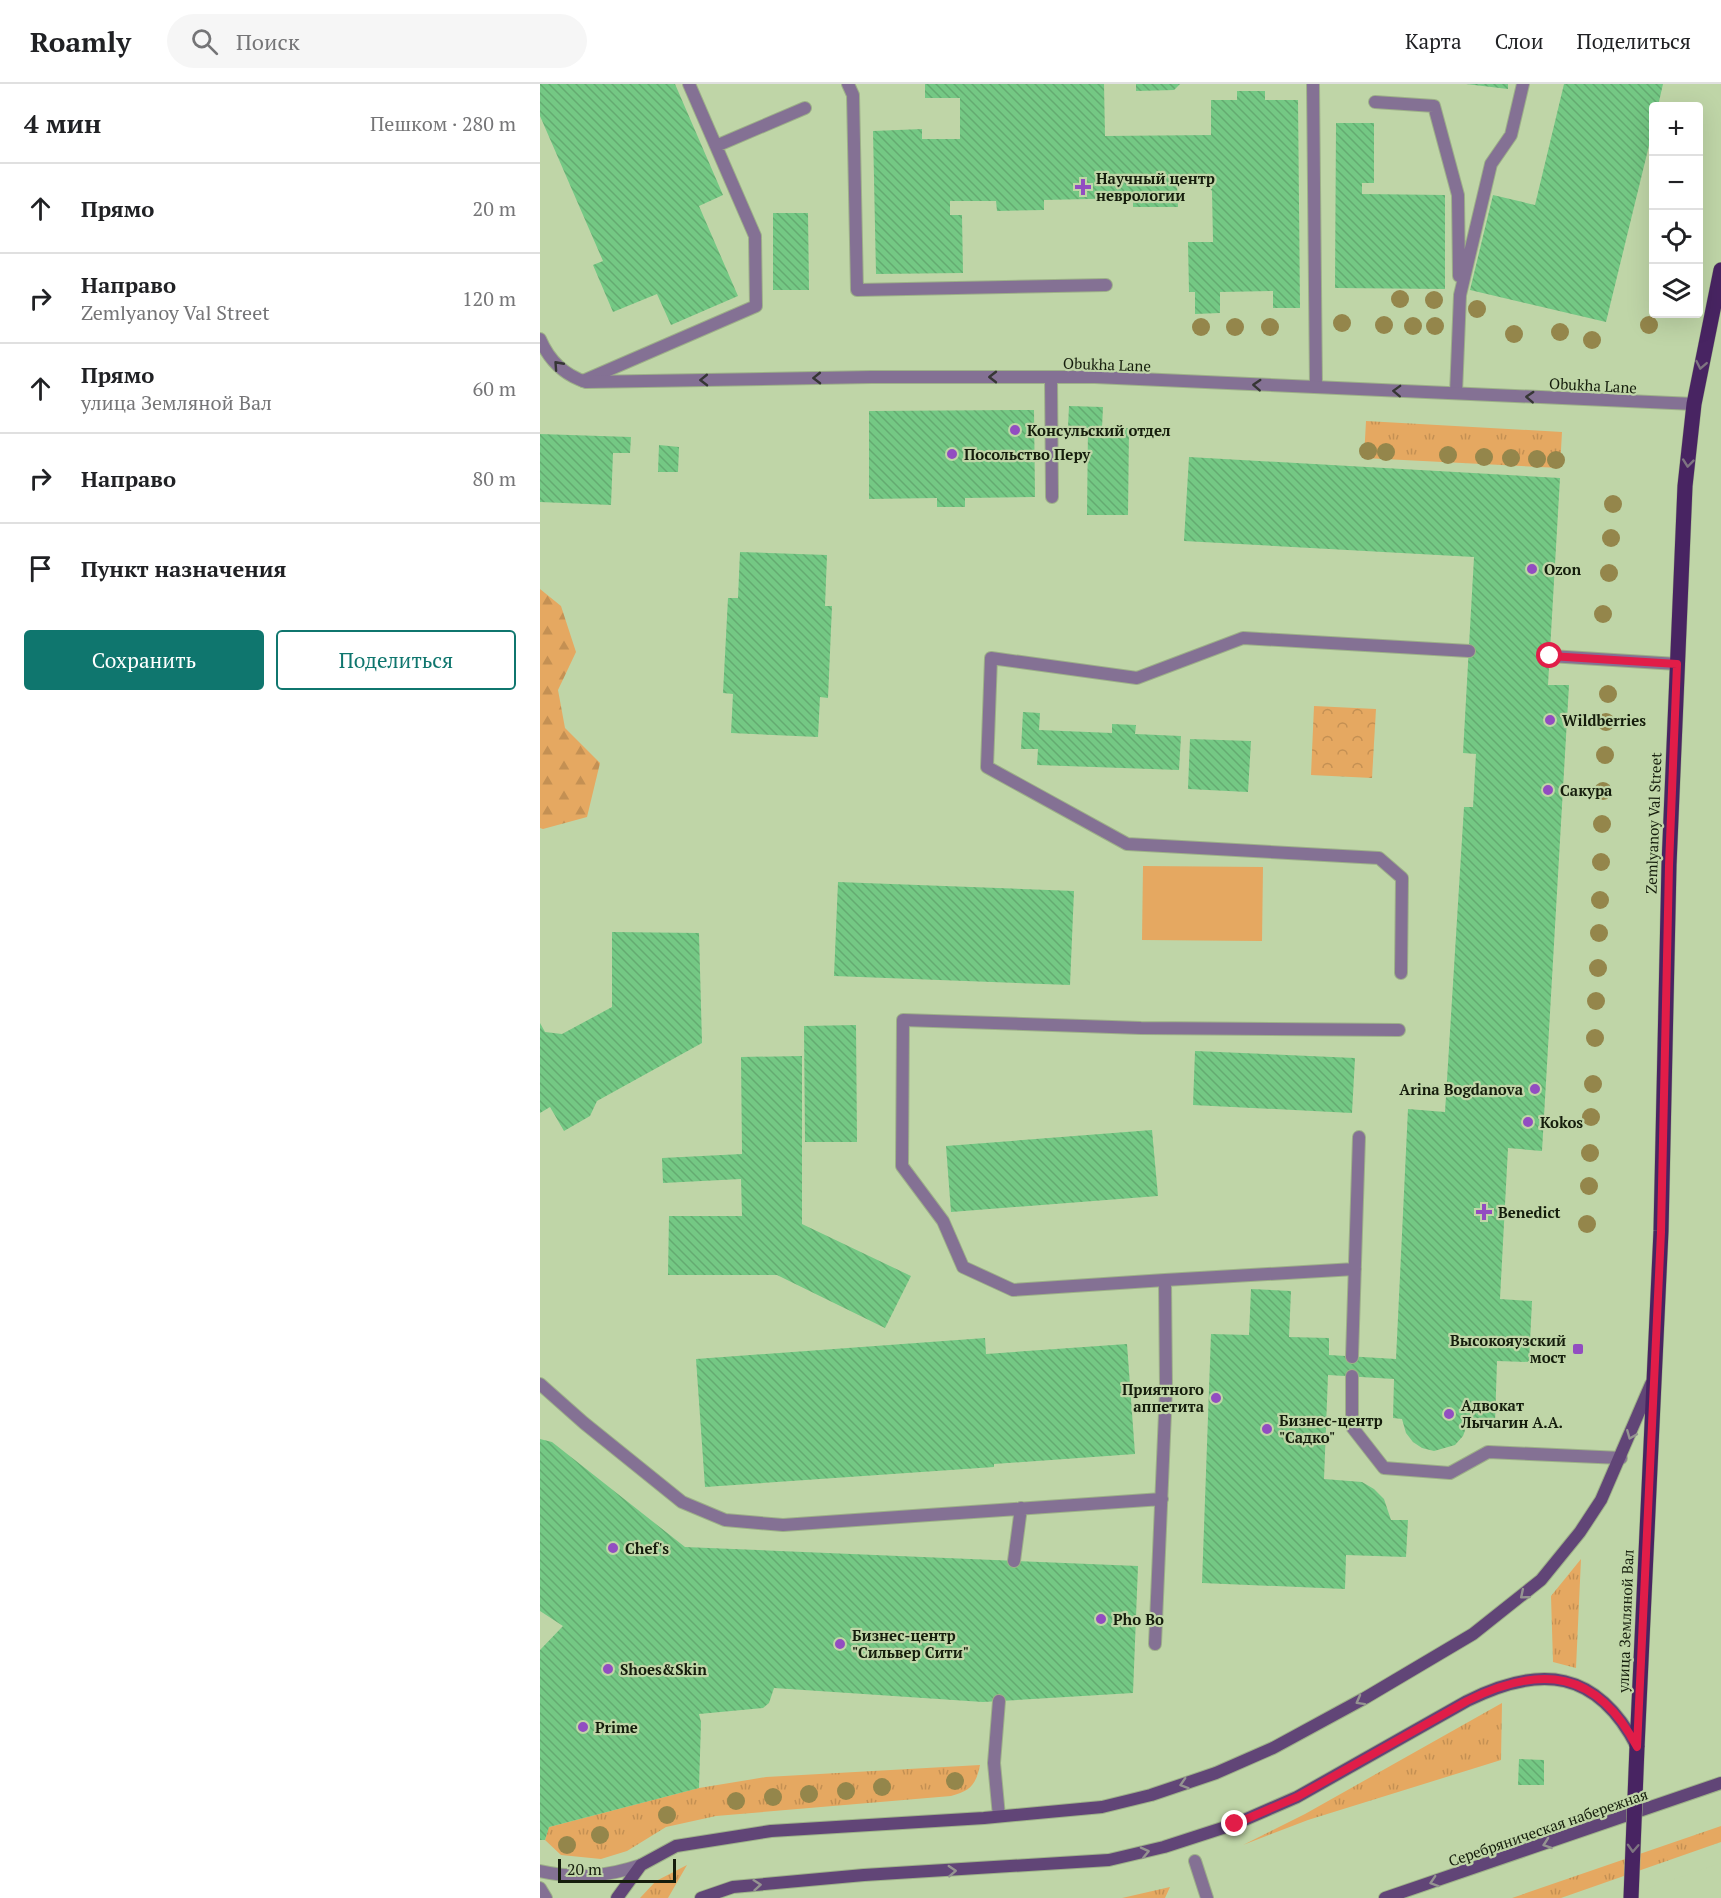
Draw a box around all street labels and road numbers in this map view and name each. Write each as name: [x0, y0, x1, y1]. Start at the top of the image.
street label: Obukha Lane: [1063, 352, 1151, 376]
street label: Obukha Lane: [1549, 373, 1637, 397]
street label: Zemlyanoy Val Street: [1641, 752, 1665, 894]
street label: улица Земляной Вал: [1612, 1549, 1637, 1694]
street label: Серебряническая набережная: [1446, 1783, 1650, 1871]

